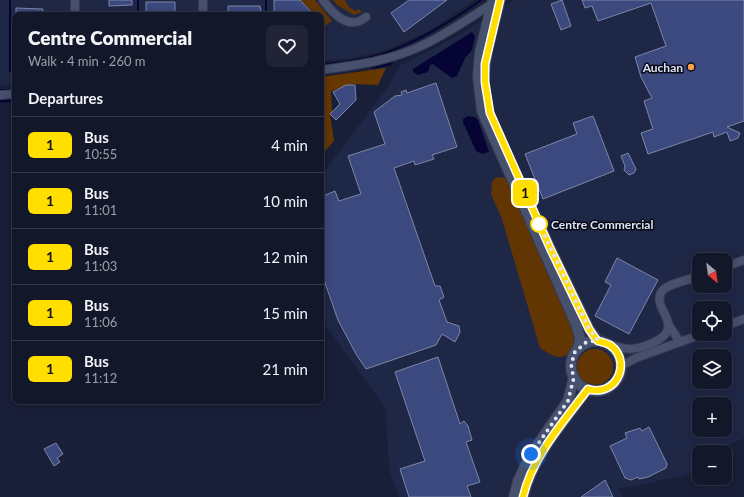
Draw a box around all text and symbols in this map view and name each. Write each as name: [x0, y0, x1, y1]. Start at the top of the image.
button: heart: [266, 25, 308, 67]
text: Centre Commercial: [28, 26, 192, 49]
text: Walk · 4 min · 260 m: [28, 53, 146, 69]
place label: Auchan: [642, 60, 683, 75]
marker: Auchan: [686, 62, 696, 72]
text: Departures: [28, 89, 103, 107]
text: Bus: [84, 128, 109, 146]
text: 1: [46, 136, 54, 153]
text: 4 min: [271, 136, 308, 154]
text: 10:55: [84, 146, 117, 162]
line badge: 1: [512, 180, 538, 206]
text: Bus: [84, 184, 109, 202]
text: 1: [521, 184, 529, 201]
text: 1: [46, 192, 54, 209]
text: 10 min: [262, 192, 308, 210]
text: 11:01: [84, 202, 117, 218]
marker: Centre Commercial: [530, 215, 548, 233]
place label: Centre Commercial: [551, 217, 653, 232]
text: Bus: [84, 240, 109, 258]
text: 1: [46, 248, 54, 265]
text: 12 min: [262, 248, 308, 266]
north arrow: [692, 253, 732, 293]
map controls: [692, 253, 732, 485]
text: 11:03: [84, 258, 117, 274]
text: Bus: [84, 296, 109, 314]
button: locate: [692, 301, 732, 341]
text: 1: [46, 304, 54, 321]
text: 15 min: [262, 304, 308, 322]
text: 11:06: [84, 314, 117, 330]
button: layers: [692, 349, 732, 389]
text: Bus: [84, 352, 109, 370]
text: 1: [46, 360, 54, 377]
text: 21 min: [262, 360, 308, 378]
text: 11:12: [84, 370, 117, 386]
button: +: [692, 397, 732, 437]
your location: [521, 444, 541, 464]
button: −: [692, 445, 732, 485]

